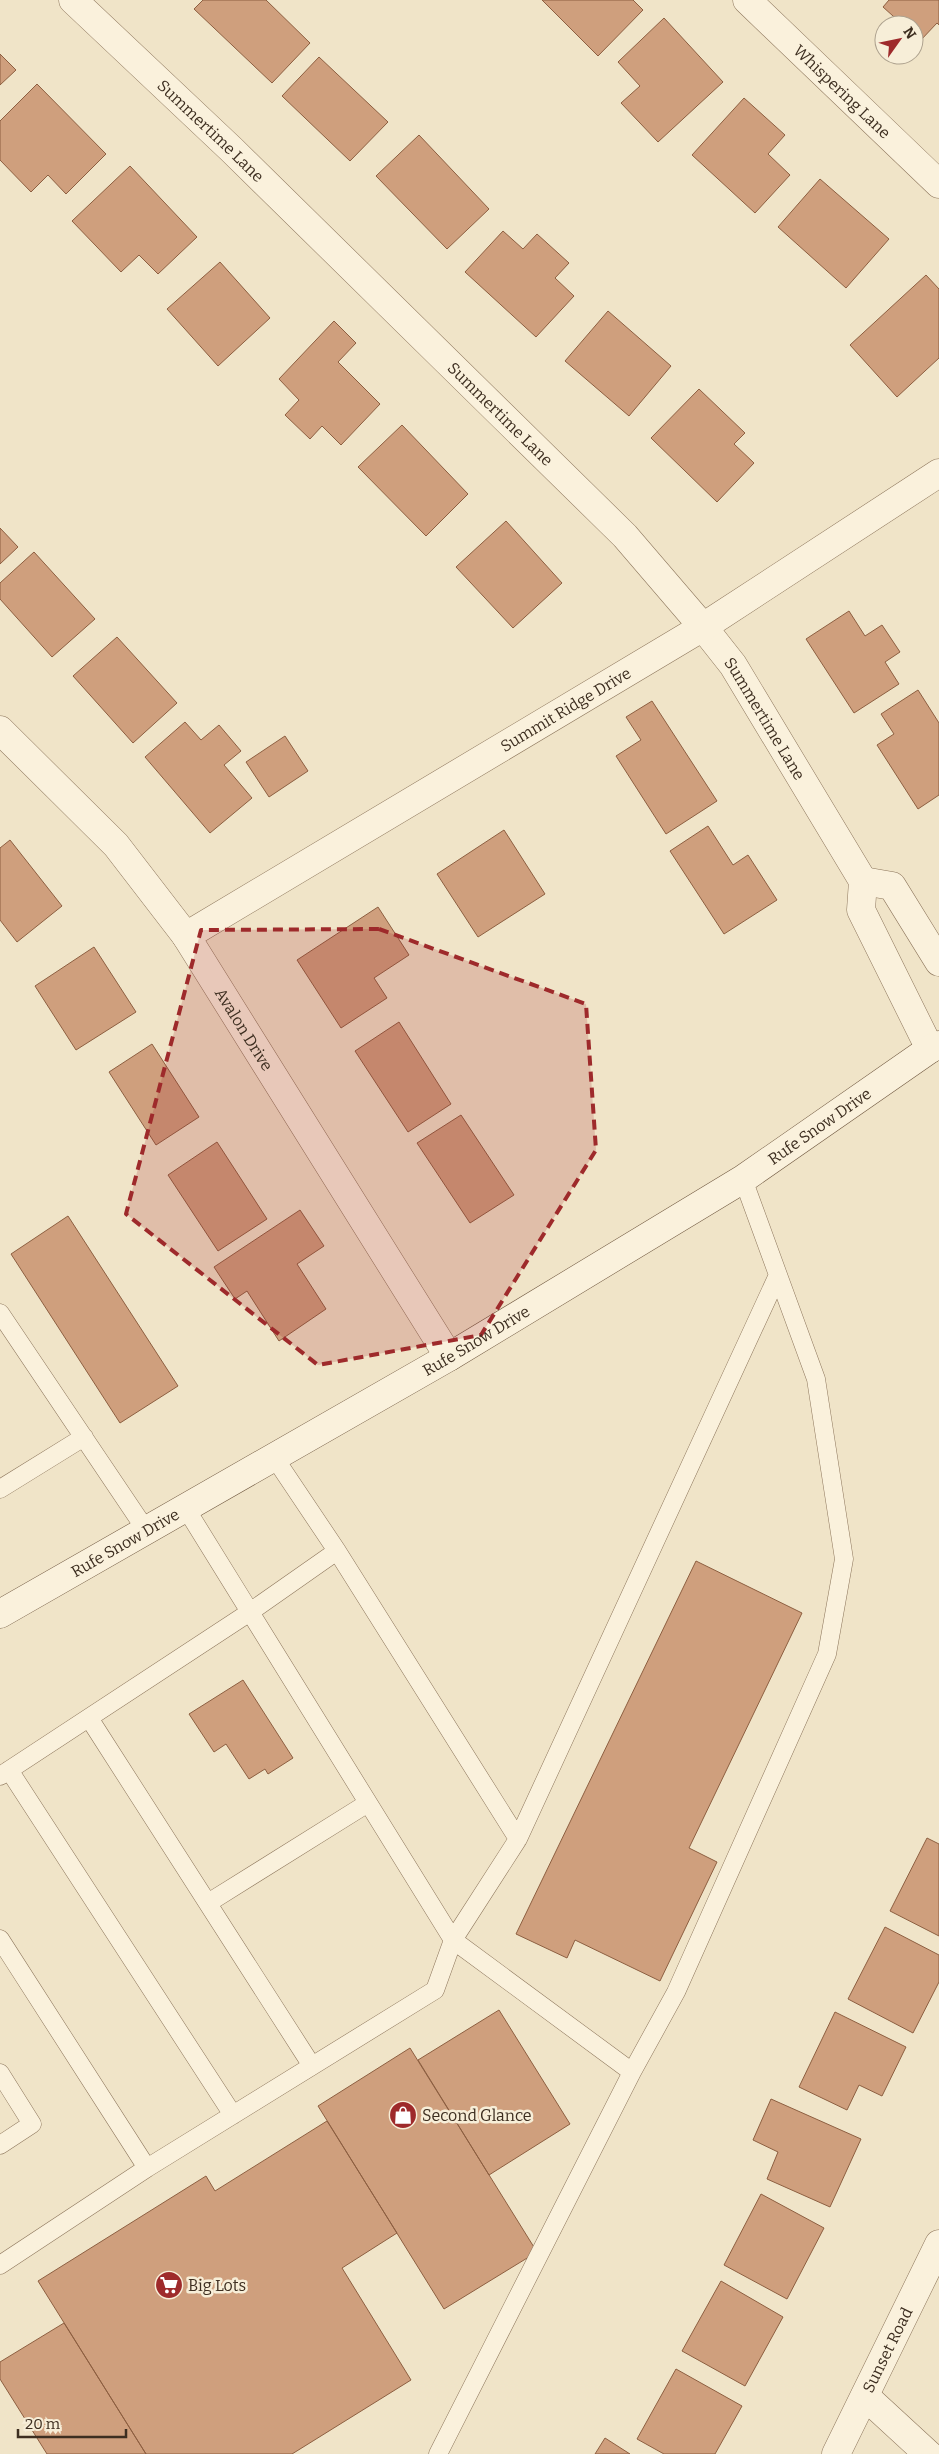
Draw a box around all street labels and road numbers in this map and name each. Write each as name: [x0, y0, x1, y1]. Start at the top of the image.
street label: Whispering Lane: [790, 40, 895, 142]
street label: Summertime Lane: [154, 76, 268, 186]
street label: Summertime Lane: [444, 358, 557, 470]
street label: Summertime Lane: [721, 653, 809, 783]
street label: Summit Ridge Drive: [497, 663, 634, 755]
street label: Avalon Drive: [211, 984, 277, 1074]
street label: Rufe Snow Drive: [764, 1084, 875, 1168]
street label: Rufe Snow Drive: [419, 1301, 533, 1380]
street label: Rufe Snow Drive: [68, 1504, 182, 1581]
street label: Sunset Road: [858, 2304, 916, 2396]

